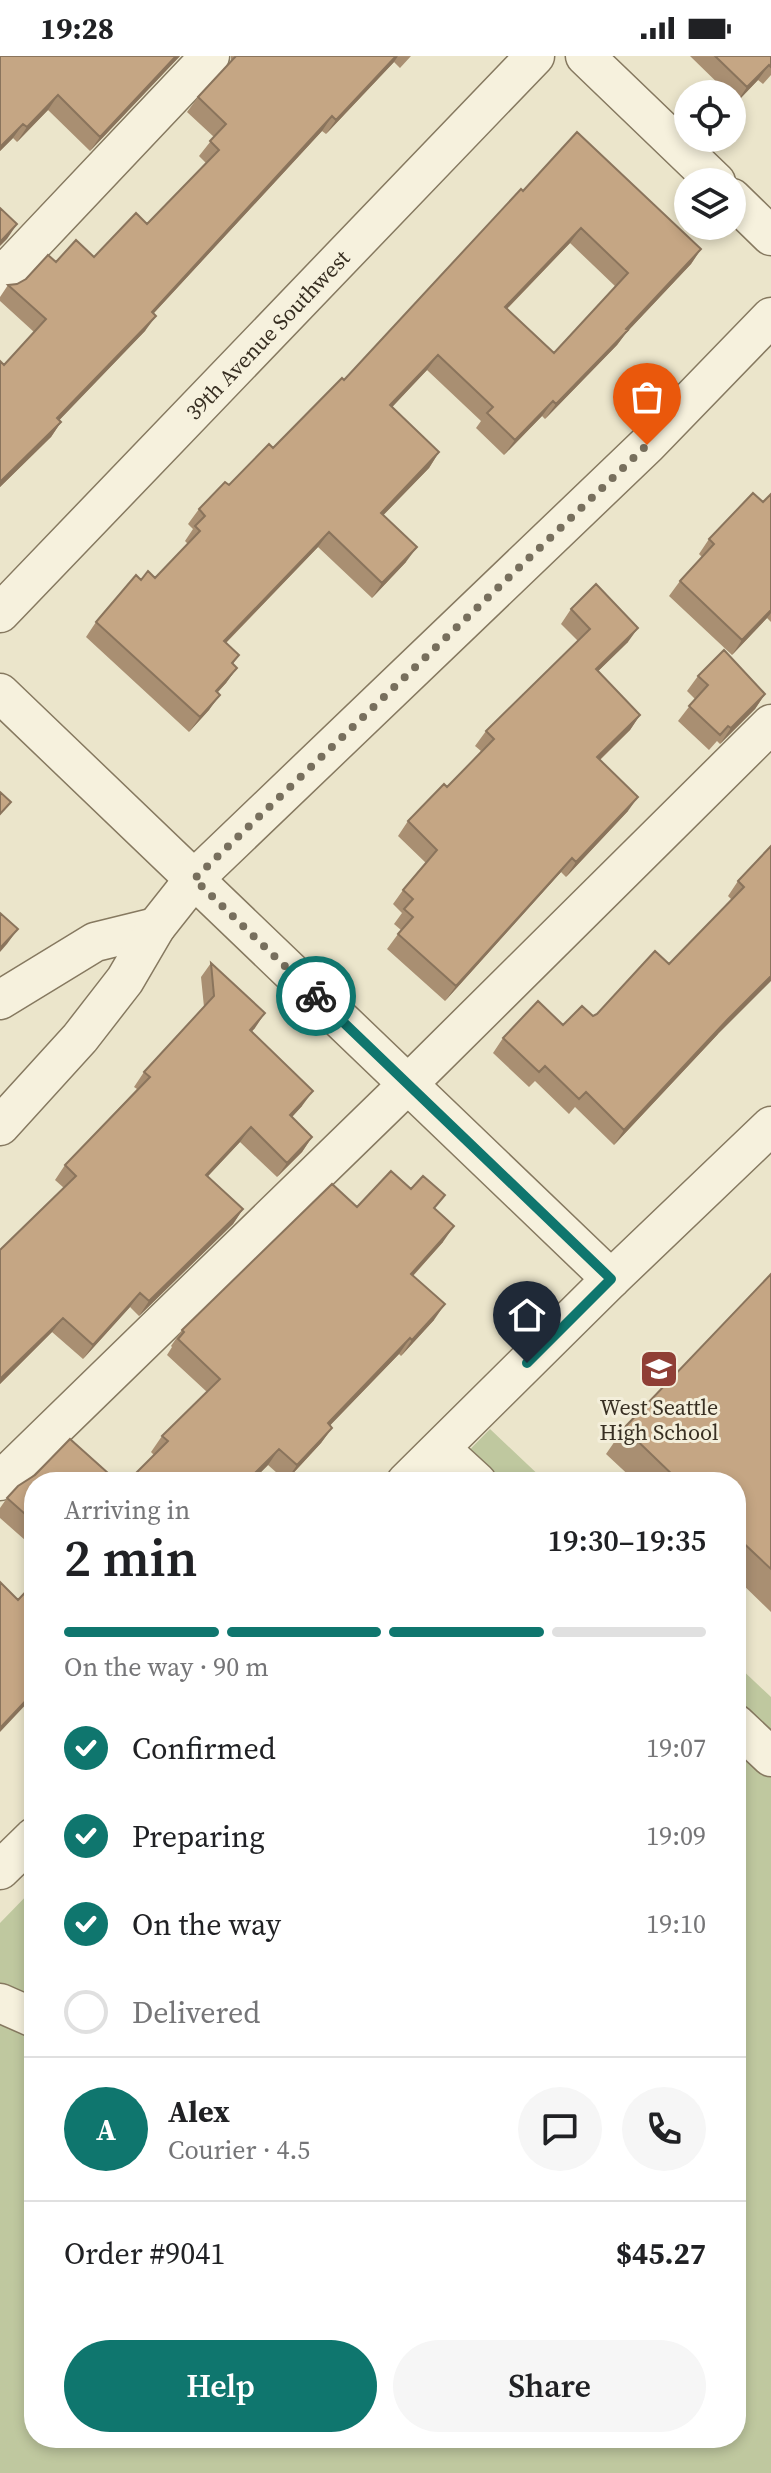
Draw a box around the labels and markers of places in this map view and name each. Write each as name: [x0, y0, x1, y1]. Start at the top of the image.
pin: [613, 363, 681, 445]
pin: [493, 1281, 561, 1363]
school or university icon: West Seattle High School: [638, 1348, 680, 1390]
place label: West Seattle High School: [600, 1392, 718, 1447]

